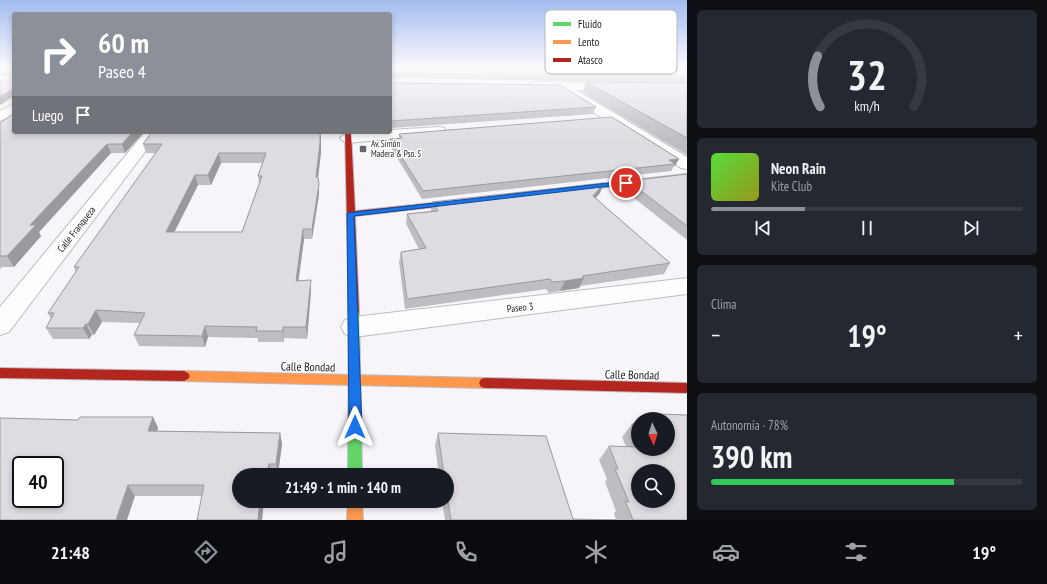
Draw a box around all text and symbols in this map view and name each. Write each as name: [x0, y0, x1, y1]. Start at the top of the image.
legend: [545, 10, 677, 74]
text: Fluido: [578, 17, 602, 31]
text: 60 m: [98, 24, 149, 61]
icon: right: [32, 28, 84, 80]
text: Lento: [578, 35, 599, 49]
text: 32: [847, 48, 887, 101]
text: Atasco: [578, 53, 603, 67]
text: Paseo 4: [98, 60, 146, 83]
text: km/h: [854, 95, 880, 114]
icon: arrive: [72, 104, 94, 126]
text: Luego: [32, 106, 64, 125]
place label: Av. Simón Madera & Pso. 5: [371, 138, 421, 159]
marker: Av. Simón Madera & Pso. 5: [358, 144, 368, 154]
text: Neon Rain: [771, 159, 826, 178]
pin: [609, 166, 643, 200]
icon: arrive: [615, 172, 637, 194]
text: Kite Club: [771, 178, 812, 195]
street label: Calle Franqueza: [54, 204, 98, 255]
icon: previous: [752, 217, 774, 239]
icon: pause: [856, 217, 878, 239]
icon: next: [960, 217, 982, 239]
text: Clima: [711, 296, 736, 313]
street label: Paseo 3: [506, 299, 534, 316]
text: 19°: [847, 316, 887, 355]
text: −: [711, 321, 720, 349]
text: +: [1014, 321, 1023, 349]
street label: Calle Bondad: [281, 359, 335, 374]
street label: Calle Bondad: [605, 367, 659, 382]
position arrow: [334, 406, 376, 448]
north arrow: [631, 412, 675, 456]
map controls: [631, 412, 675, 508]
text: Autonomía · 78%: [711, 417, 788, 434]
text: 390 km: [711, 437, 792, 476]
speed limit sign: 40: [12, 456, 64, 508]
button: search: [631, 464, 675, 508]
text: 21:49 · 1 min · 140 m: [285, 478, 401, 497]
icon: directions: [192, 538, 220, 566]
icon: music: [322, 538, 350, 566]
icon: phone: [452, 538, 480, 566]
icon: climate: [582, 538, 610, 566]
icon: car: [712, 538, 740, 566]
icon: filters: [842, 538, 870, 566]
text: 21:48: [51, 541, 90, 564]
text: 19°: [972, 541, 996, 564]

